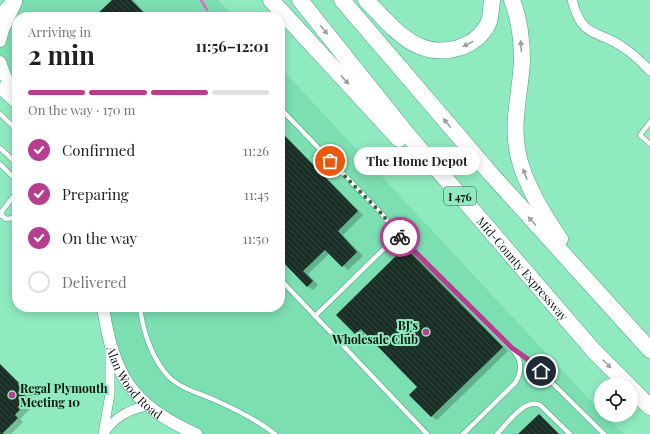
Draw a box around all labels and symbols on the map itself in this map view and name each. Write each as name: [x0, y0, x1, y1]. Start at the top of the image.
one-way arrow: [320, 25, 328, 36]
one-way arrow: [517, 40, 524, 52]
one-way arrow: [462, 41, 474, 47]
one-way arrow: [340, 75, 350, 85]
one-way arrow: [443, 117, 452, 128]
pin: [313, 144, 347, 178]
callout: The Home Depot: [354, 147, 480, 175]
one-way arrow: [522, 168, 528, 180]
road number: I 476: [444, 187, 476, 205]
street label: Mid-County Expressway: [474, 213, 572, 324]
one-way arrow: [528, 216, 537, 226]
courier: [380, 217, 420, 257]
place label: BJ's Wholesale Club: [331, 317, 418, 347]
marker: BJ's Wholesale Club: [421, 327, 431, 337]
street label: Alan Wood Road: [103, 343, 166, 422]
pin: [524, 354, 558, 388]
one-way arrow: [602, 359, 612, 369]
place label: Regal Plymouth Meeting 10: [20, 380, 108, 410]
marker: Regal Plymouth Meeting 10: [7, 390, 17, 400]

